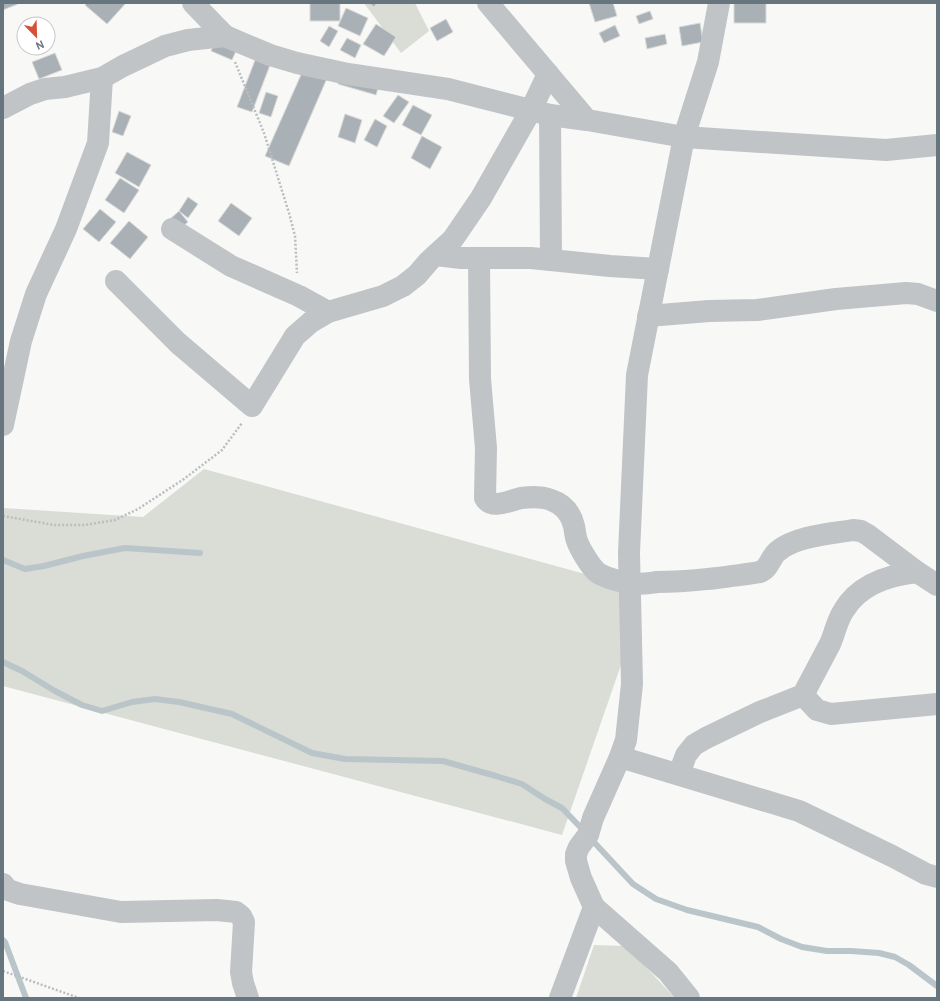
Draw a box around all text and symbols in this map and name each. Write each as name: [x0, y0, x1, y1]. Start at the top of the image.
north arrow: [16, 16, 56, 56]
text: N: [34, 37, 46, 53]

